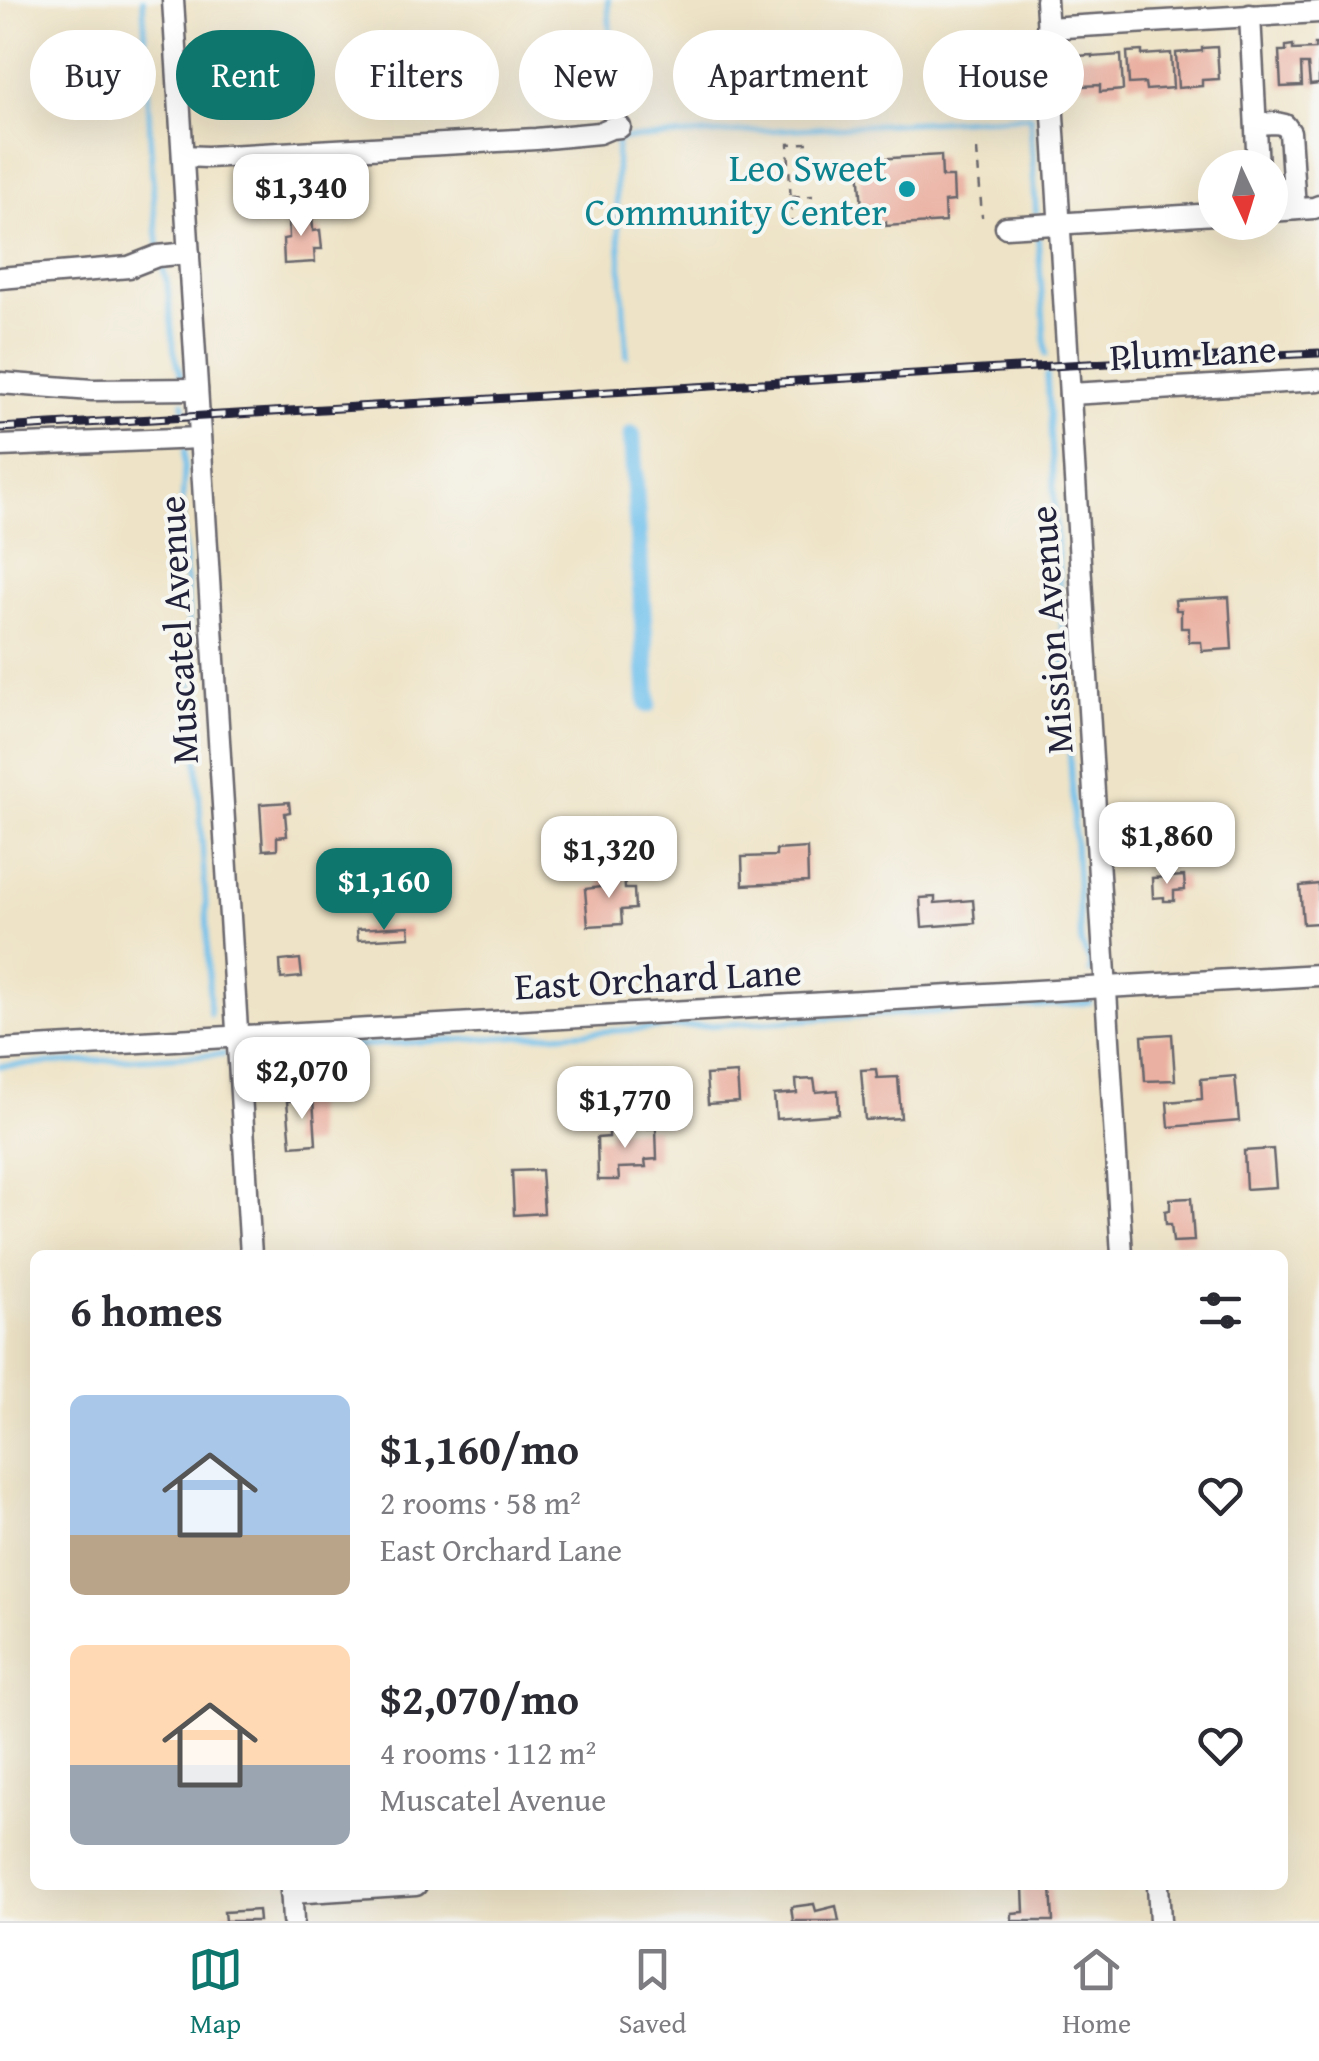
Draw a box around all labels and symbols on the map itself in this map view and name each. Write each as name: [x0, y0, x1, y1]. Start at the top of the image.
place label: Leo Sweet Community Center: [585, 139, 887, 239]
north arrow: [1198, 150, 1288, 240]
pin: $1,340: [220, 154, 382, 239]
marker: Leo Sweet Community Center: [896, 178, 918, 200]
street label: Plum Lane: [1108, 320, 1278, 384]
street label: Muscatel Avenue: [142, 494, 212, 766]
street label: Mission Avenue: [1013, 504, 1087, 756]
pin: $1,860: [1086, 802, 1248, 887]
pin: $1,320: [528, 816, 690, 901]
pin: $1,160: [303, 848, 465, 933]
street label: East Orchard Lane: [513, 943, 803, 1013]
pin: $2,070: [221, 1037, 383, 1122]
pin: $1,770: [544, 1066, 706, 1151]

